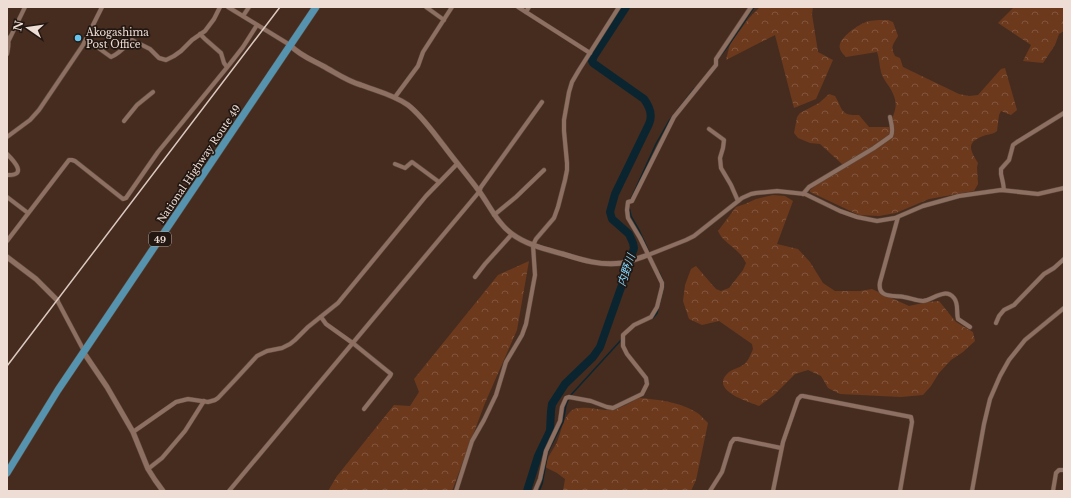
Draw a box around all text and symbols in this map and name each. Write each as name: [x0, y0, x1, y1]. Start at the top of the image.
north arrow: [8, 8, 48, 48]
text: N: [10, 18, 26, 32]
place label: Akogashima Post Office: [85, 26, 149, 51]
marker: Akogashima Post Office: [73, 33, 83, 43]
street label: National Highway Route 49: [154, 102, 244, 226]
road number: 49: [149, 232, 171, 246]
water label: 内野川: [614, 251, 638, 288]

